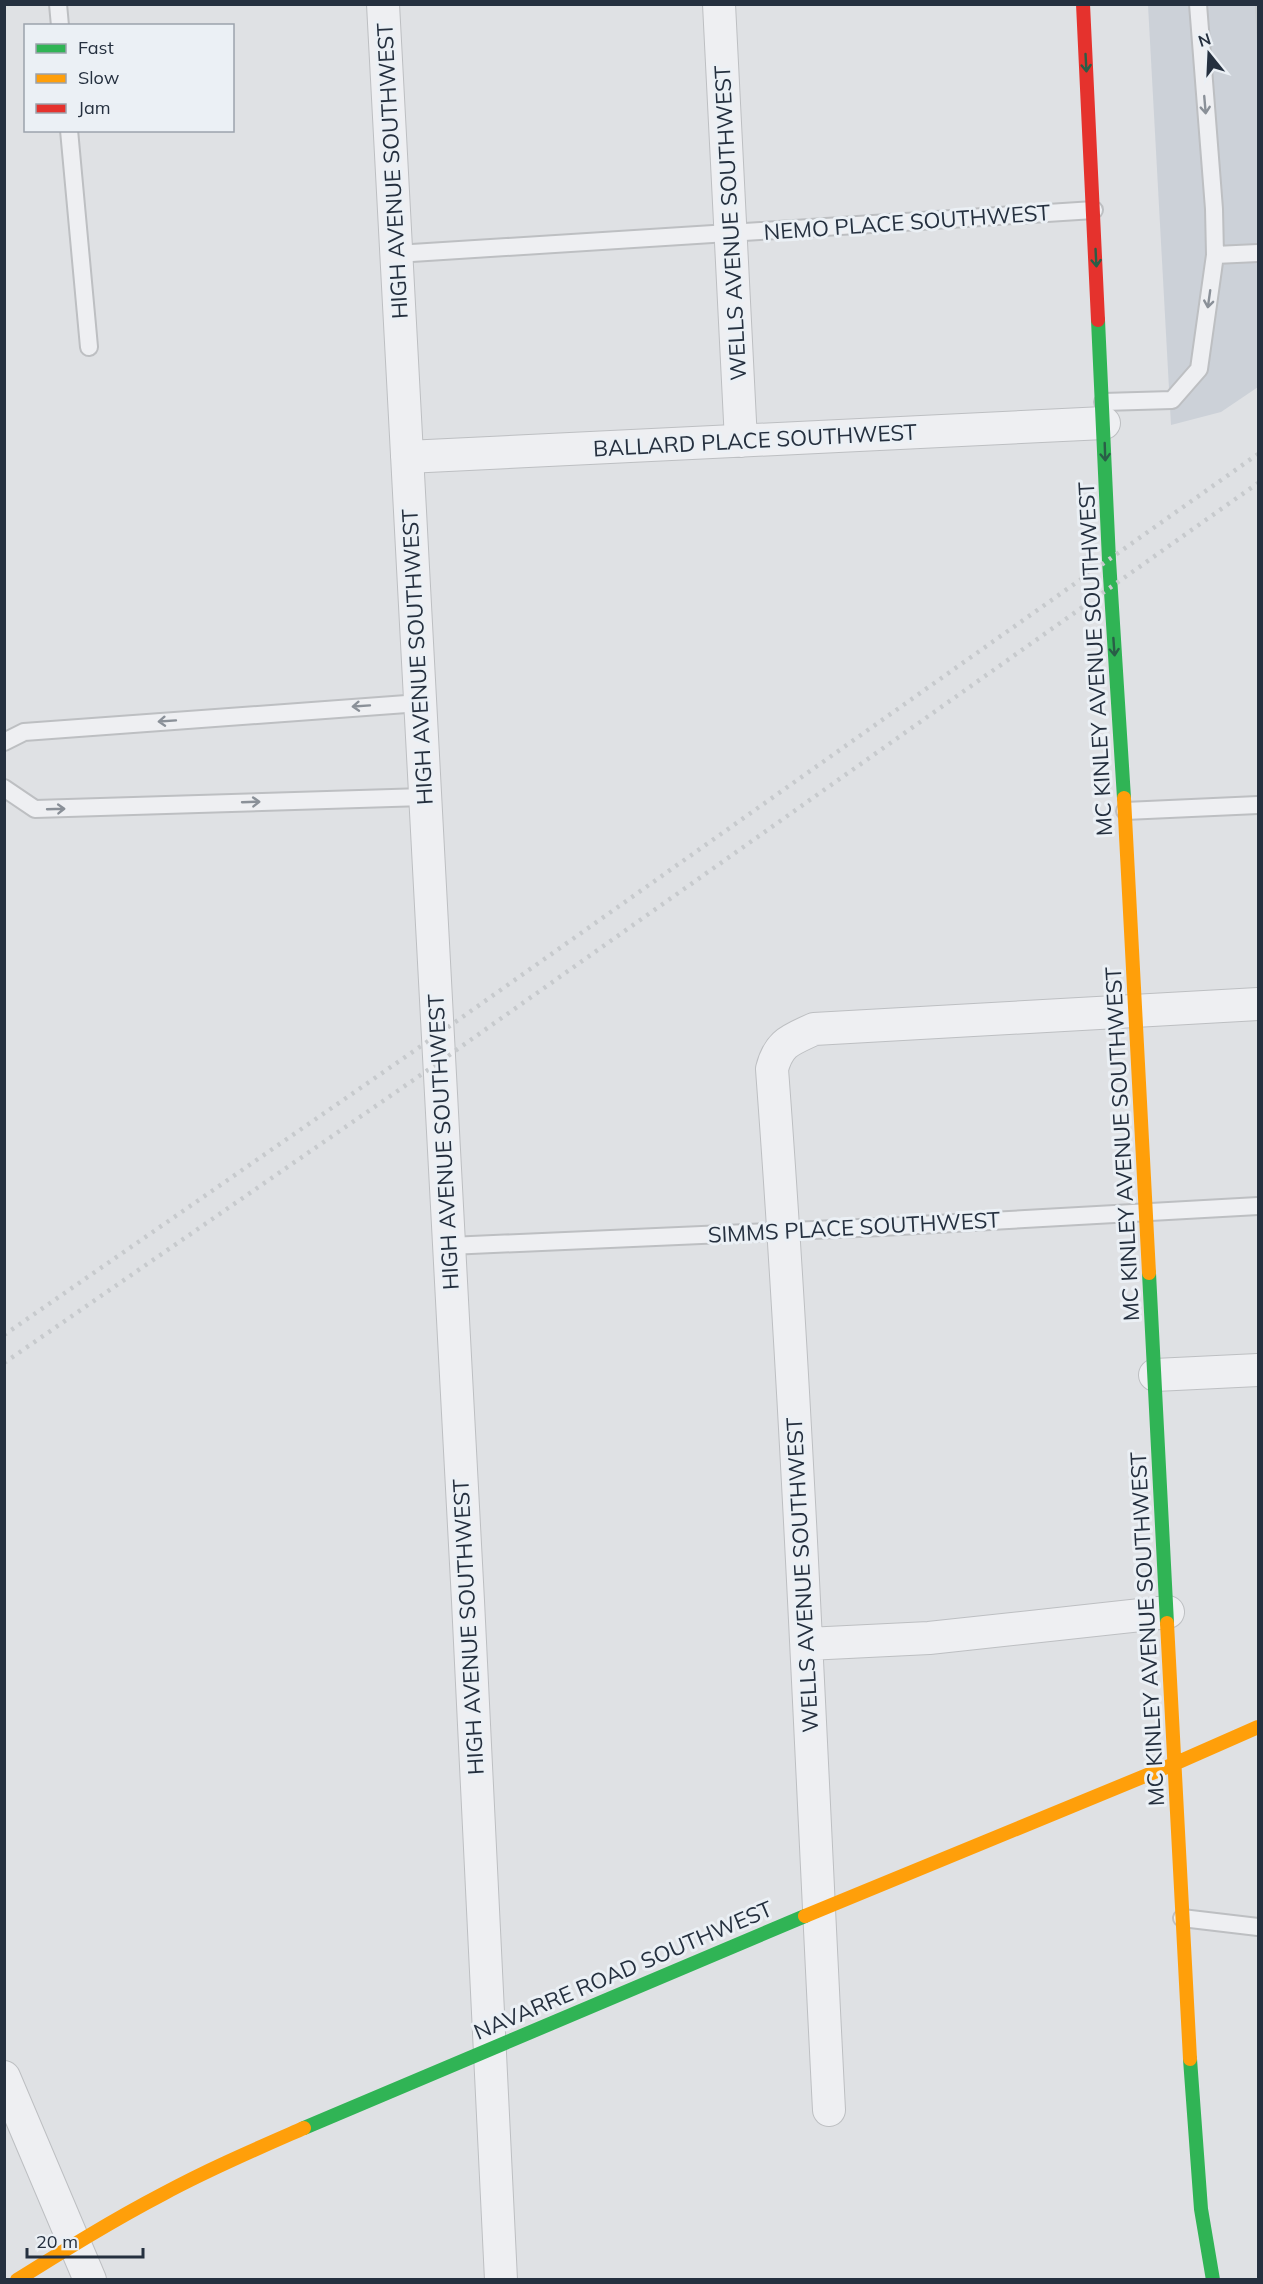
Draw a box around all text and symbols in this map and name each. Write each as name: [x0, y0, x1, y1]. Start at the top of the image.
street label: HIGH AVENUE SOUTHWEST: [370, 22, 414, 320]
legend: [24, 24, 234, 132]
north arrow: [1179, 24, 1239, 84]
text: N: [1196, 28, 1213, 51]
text: Fast: [78, 36, 114, 59]
one-way arrow: [1081, 52, 1092, 72]
street label: WELLS AVENUE SOUTHWEST: [708, 65, 752, 381]
text: Slow: [78, 66, 120, 89]
one-way arrow: [1200, 94, 1211, 114]
text: Jam: [78, 96, 111, 119]
street label: NEMO PLACE SOUTHWEST: [763, 198, 1051, 246]
one-way arrow: [1091, 247, 1102, 267]
one-way arrow: [1203, 289, 1214, 308]
street label: BALLARD PLACE SOUTHWEST: [592, 418, 918, 462]
one-way arrow: [1099, 442, 1110, 462]
street label: MC KINLEY AVENUE SOUTHWEST: [1072, 481, 1118, 837]
street label: HIGH AVENUE SOUTHWEST: [395, 508, 439, 806]
one-way arrow: [1109, 637, 1120, 657]
one-way arrow: [352, 701, 372, 712]
one-way arrow: [157, 716, 177, 727]
one-way arrow: [240, 797, 260, 808]
one-way arrow: [46, 803, 66, 814]
street label: MC KINLEY AVENUE SOUTHWEST: [1099, 966, 1145, 1322]
street label: HIGH AVENUE SOUTHWEST: [421, 993, 465, 1291]
street label: SIMMS PLACE SOUTHWEST: [707, 1205, 1001, 1249]
street label: WELLS AVENUE SOUTHWEST: [780, 1417, 824, 1733]
street label: MC KINLEY AVENUE SOUTHWEST: [1124, 1451, 1170, 1807]
street label: HIGH AVENUE SOUTHWEST: [446, 1478, 490, 1776]
street label: NAVARRE ROAD SOUTHWEST: [469, 1894, 777, 2046]
scale bar: [27, 2221, 142, 2259]
text: 20 m: [36, 2230, 78, 2253]

